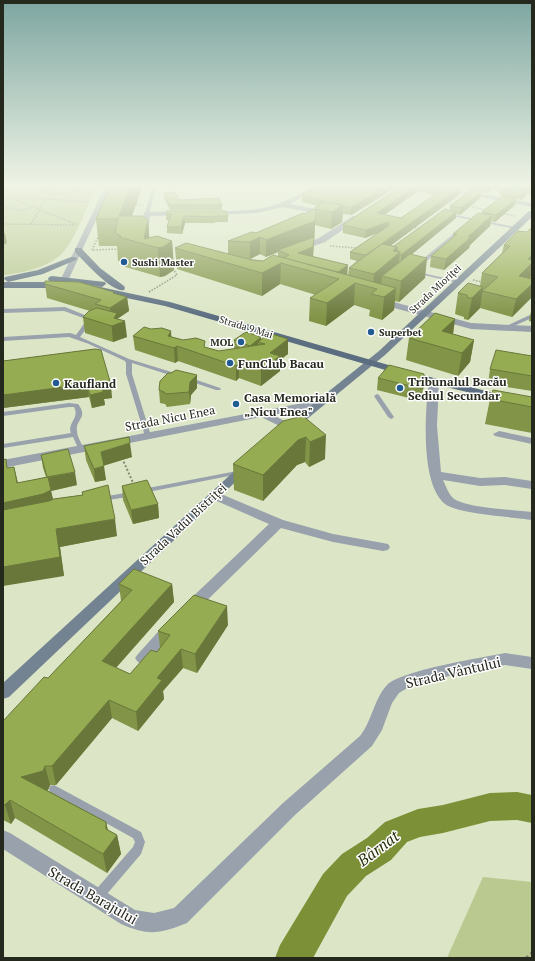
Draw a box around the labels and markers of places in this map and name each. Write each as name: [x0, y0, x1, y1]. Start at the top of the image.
place label: Sushi Master: [132, 256, 194, 269]
marker: Sushi Master: [119, 257, 129, 267]
place label: Superbet: [379, 326, 422, 339]
marker: Superbet: [366, 327, 376, 337]
place label: MOL: [210, 336, 233, 349]
marker: MOL: [236, 337, 246, 347]
place label: FunClub Bacau: [238, 356, 325, 371]
marker: FunClub Bacau: [225, 358, 235, 368]
place label: Tribunalul Bacău Sediul Secundar: [408, 374, 507, 403]
place label: Kaufland: [64, 376, 117, 391]
marker: Kaufland: [51, 378, 61, 388]
marker: Tribunalul Bacău Sediul Secundar: [395, 383, 405, 393]
place label: Casa Memorială „Nicu Enea": [244, 390, 337, 419]
marker: Casa Memorială „Nicu Enea": [231, 399, 241, 409]

